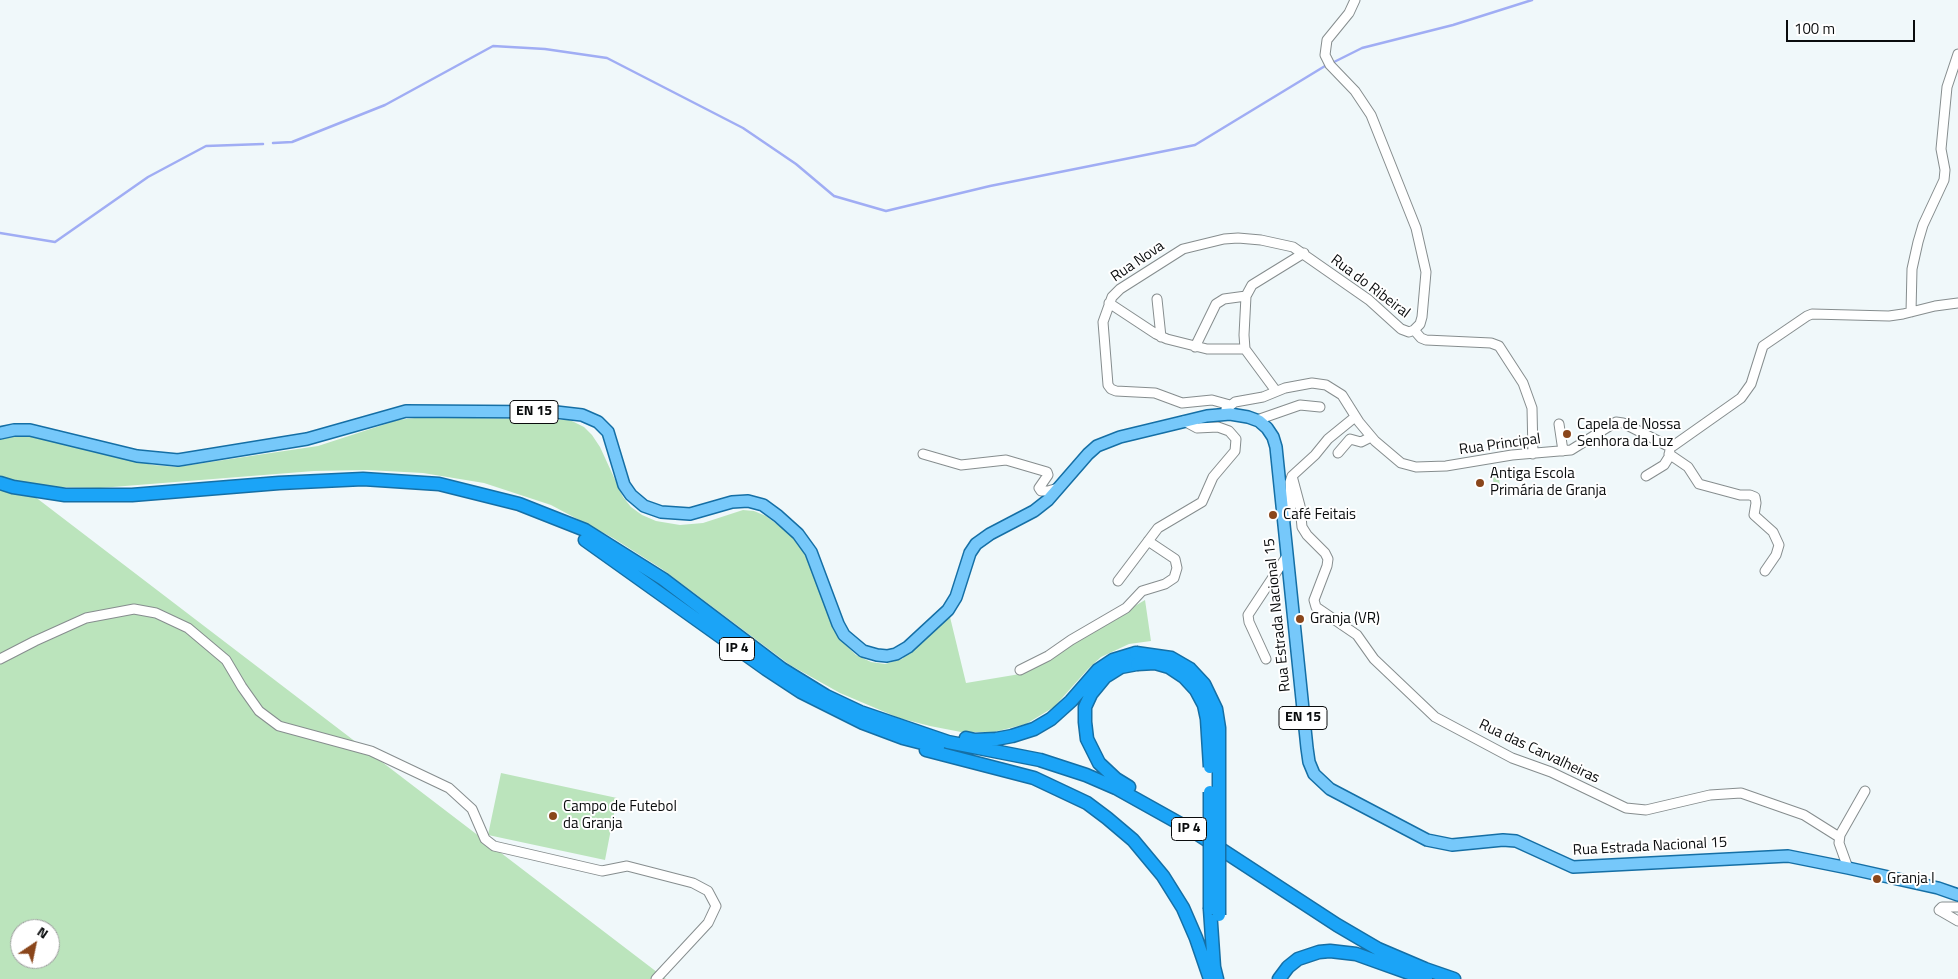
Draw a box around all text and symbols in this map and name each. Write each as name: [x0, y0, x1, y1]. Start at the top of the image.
scale bar: [1788, 10, 1917, 42]
text: 100 m: [1794, 17, 1835, 40]
street label: Rua Nova: [1108, 238, 1168, 286]
street label: Rua do Ribeiral: [1327, 251, 1413, 323]
road number: EN 15: [510, 401, 558, 424]
place label: Capela de Nossa Senhora da Luz: [1577, 416, 1681, 451]
marker: Capela de Nossa Senhora da Luz: [1561, 428, 1573, 440]
street label: Rua Principal: [1458, 430, 1542, 460]
place label: Antiga Escola Primária de Granja: [1490, 465, 1606, 500]
marker: Antiga Escola Primária de Granja: [1474, 477, 1486, 489]
place label: Café Feitais: [1283, 506, 1356, 524]
marker: Café Feitais: [1267, 509, 1279, 521]
street label: Rua Estrada Nacional 15: [1261, 537, 1295, 693]
place label: Granja (VR): [1310, 610, 1380, 628]
marker: Granja (VR): [1294, 613, 1306, 625]
road number: IP 4: [720, 638, 754, 661]
road number: EN 15: [1279, 706, 1327, 730]
street label: Rua das Carvalheiras: [1476, 716, 1602, 788]
place label: Campo de Futebol da Granja: [563, 798, 677, 833]
marker: Campo de Futebol da Granja: [547, 810, 559, 822]
road number: IP 4: [1172, 818, 1206, 841]
street label: Rua Estrada Nacional 15: [1572, 834, 1728, 860]
place label: Granja I: [1887, 870, 1935, 888]
marker: Granja I: [1871, 873, 1883, 885]
north arrow: [10, 919, 60, 969]
text: N: [33, 921, 53, 943]

